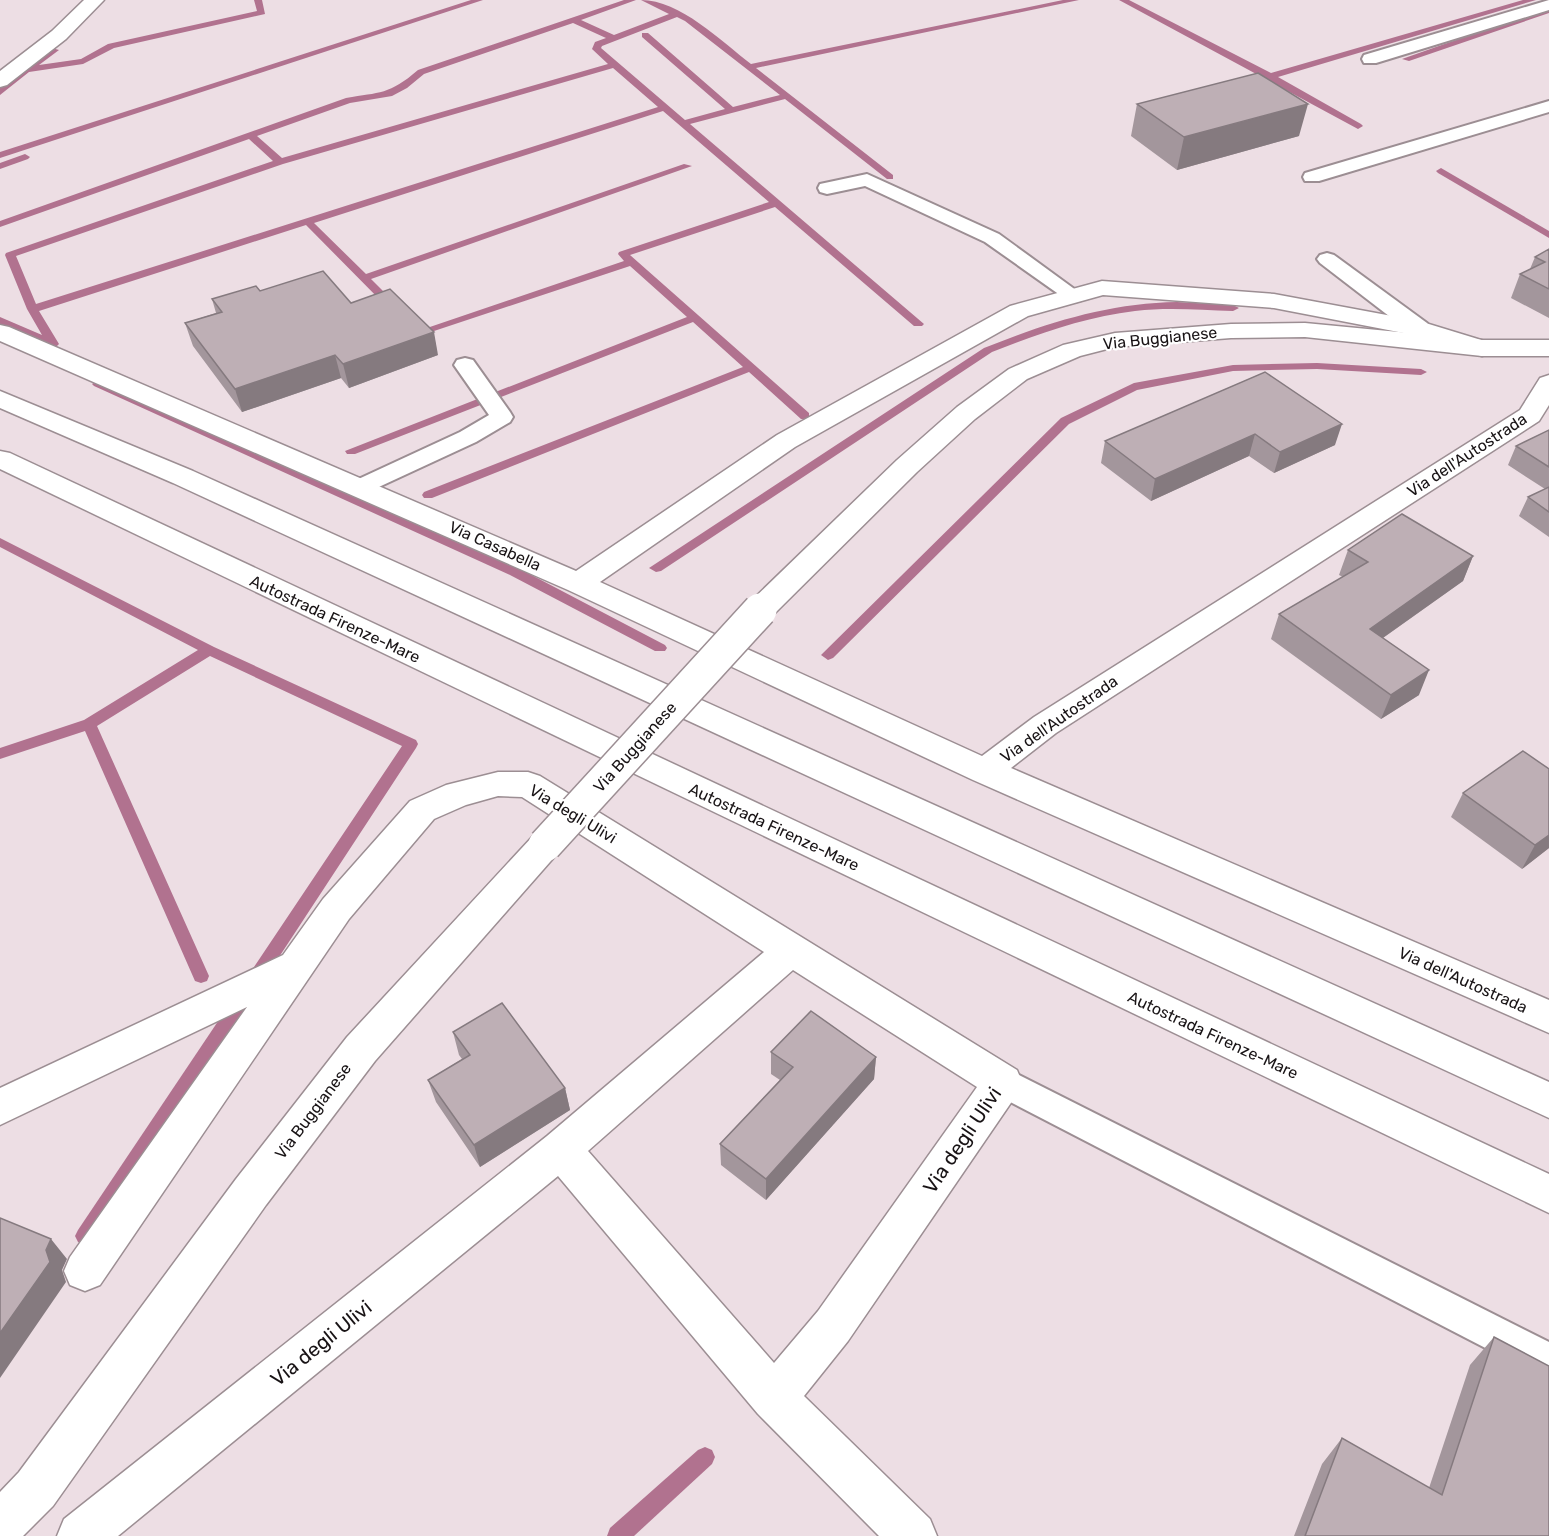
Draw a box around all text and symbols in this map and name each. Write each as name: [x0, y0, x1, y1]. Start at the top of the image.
street label: Via Buggianese: [1102, 323, 1218, 353]
street label: Via dell'Autostrada: [1404, 409, 1530, 501]
street label: Via Casabella: [446, 517, 544, 575]
street label: Autostrada Firenze-Mare: [247, 571, 423, 667]
street label: Via dell'Autostrada: [997, 671, 1121, 767]
street label: Via Buggianese: [589, 698, 681, 796]
street label: Autostrada Firenze-Mare: [686, 779, 862, 875]
street label: Via degli Ulivi: [526, 780, 620, 848]
street label: Via dell'Autostrada: [1396, 943, 1530, 1017]
street label: Autostrada Firenze-Mare: [1125, 987, 1301, 1083]
street label: Via Buggianese: [271, 1059, 355, 1163]
street label: Via degli Ulivi: [918, 1082, 1006, 1198]
street label: Via degli Ulivi: [266, 1295, 376, 1391]

